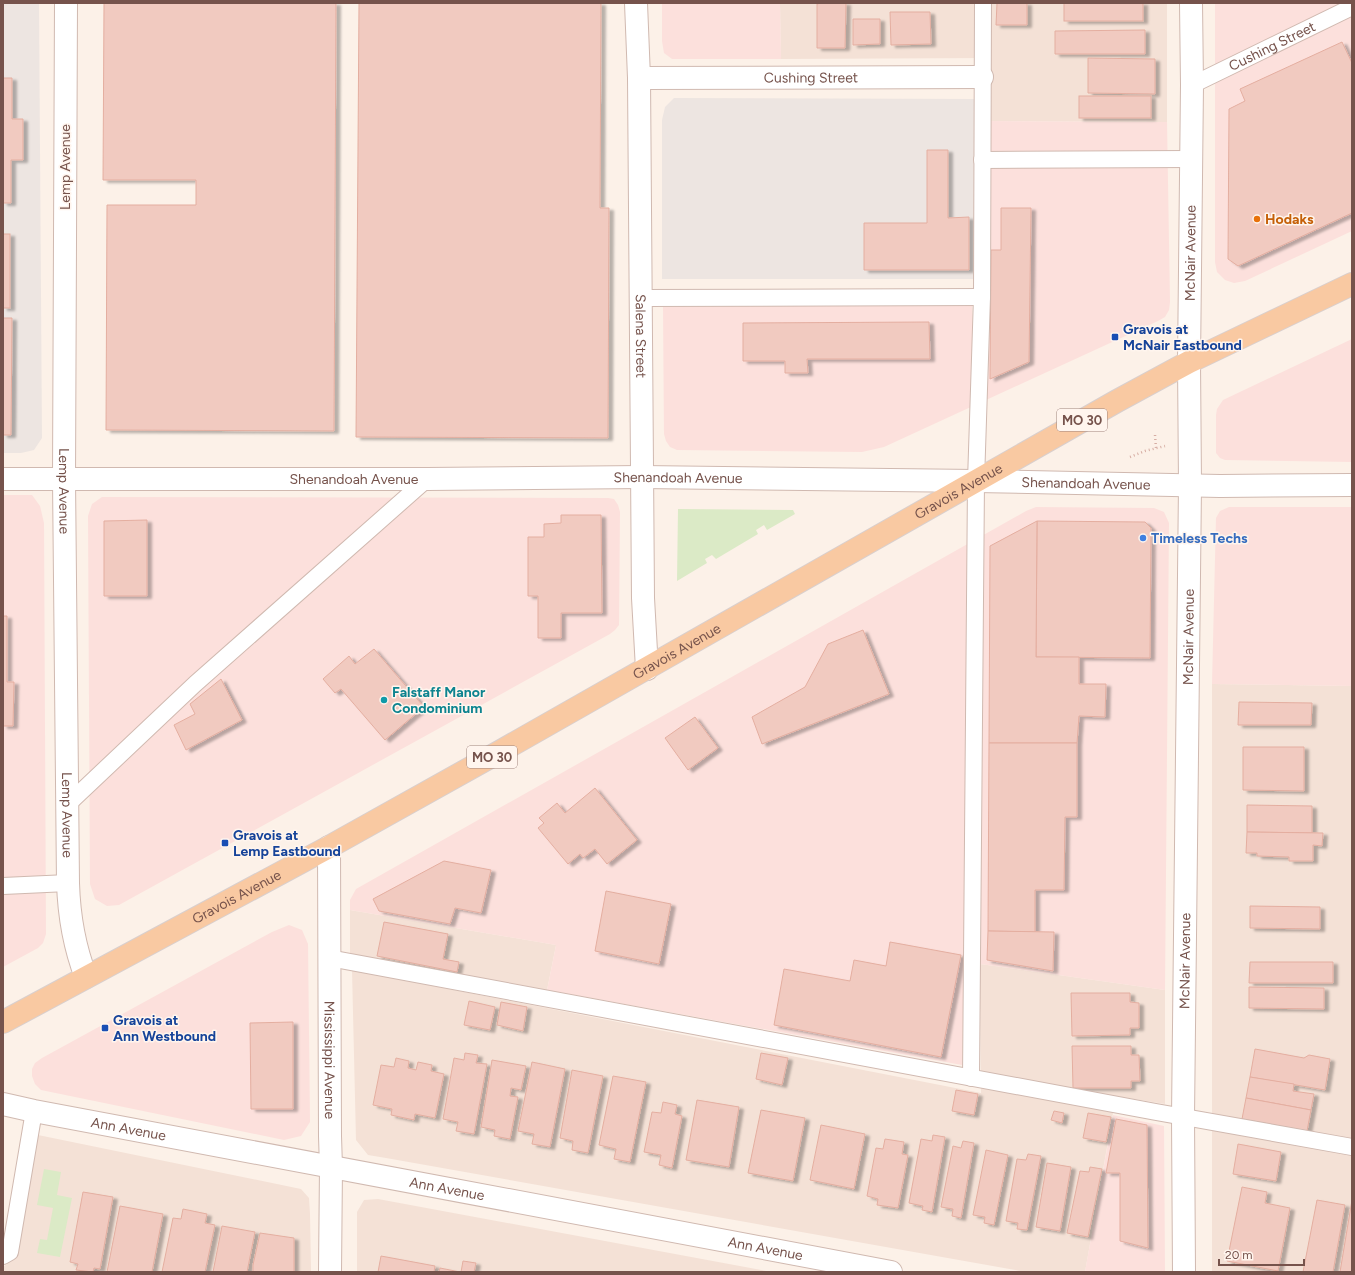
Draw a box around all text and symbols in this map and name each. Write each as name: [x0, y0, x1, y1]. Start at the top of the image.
street label: Cushing Street: [1226, 18, 1318, 75]
street label: Cushing Street: [764, 69, 858, 87]
street label: Lemp Avenue: [57, 124, 74, 210]
street label: McNair Avenue: [1182, 204, 1200, 301]
place label: Hodaks: [1265, 211, 1314, 228]
marker: Hodaks: [1252, 214, 1262, 224]
street label: Salena Street: [632, 294, 649, 378]
place label: Gravois at McNair Eastbound: [1123, 321, 1242, 354]
marker: Gravois at McNair Eastbound: [1110, 332, 1120, 342]
road number: MO 30: [1057, 409, 1107, 431]
street label: Lemp Avenue: [55, 448, 73, 534]
street label: Gravois Avenue: [912, 460, 1006, 523]
street label: Shenandoah Avenue: [613, 469, 743, 487]
street label: Shenandoah Avenue: [290, 471, 419, 488]
street label: Shenandoah Avenue: [1021, 474, 1151, 494]
place label: Timeless Techs: [1151, 530, 1248, 547]
marker: Timeless Techs: [1138, 533, 1148, 543]
street label: McNair Avenue: [1180, 588, 1198, 685]
street label: Gravois Avenue: [630, 620, 724, 683]
place label: Falstaff Manor Condominium: [392, 684, 486, 717]
marker: Falstaff Manor Condominium: [379, 695, 389, 705]
road number: MO 30: [467, 746, 517, 768]
street label: Lemp Avenue: [58, 772, 76, 858]
place label: Gravois at Lemp Eastbound: [233, 827, 341, 860]
marker: Gravois at Lemp Eastbound: [220, 838, 230, 848]
street label: Gravois Avenue: [189, 866, 284, 928]
street label: McNair Avenue: [1176, 912, 1194, 1009]
street label: Mississippi Avenue: [321, 1001, 338, 1120]
place label: Gravois at Ann Westbound: [113, 1012, 216, 1045]
marker: Gravois at Ann Westbound: [100, 1023, 110, 1033]
street label: Ann Avenue: [90, 1114, 168, 1145]
street label: Ann Avenue: [408, 1174, 486, 1205]
street label: Ann Avenue: [726, 1234, 805, 1264]
scale bar: [1219, 1241, 1304, 1267]
text: 20 m: [1225, 1248, 1253, 1262]

